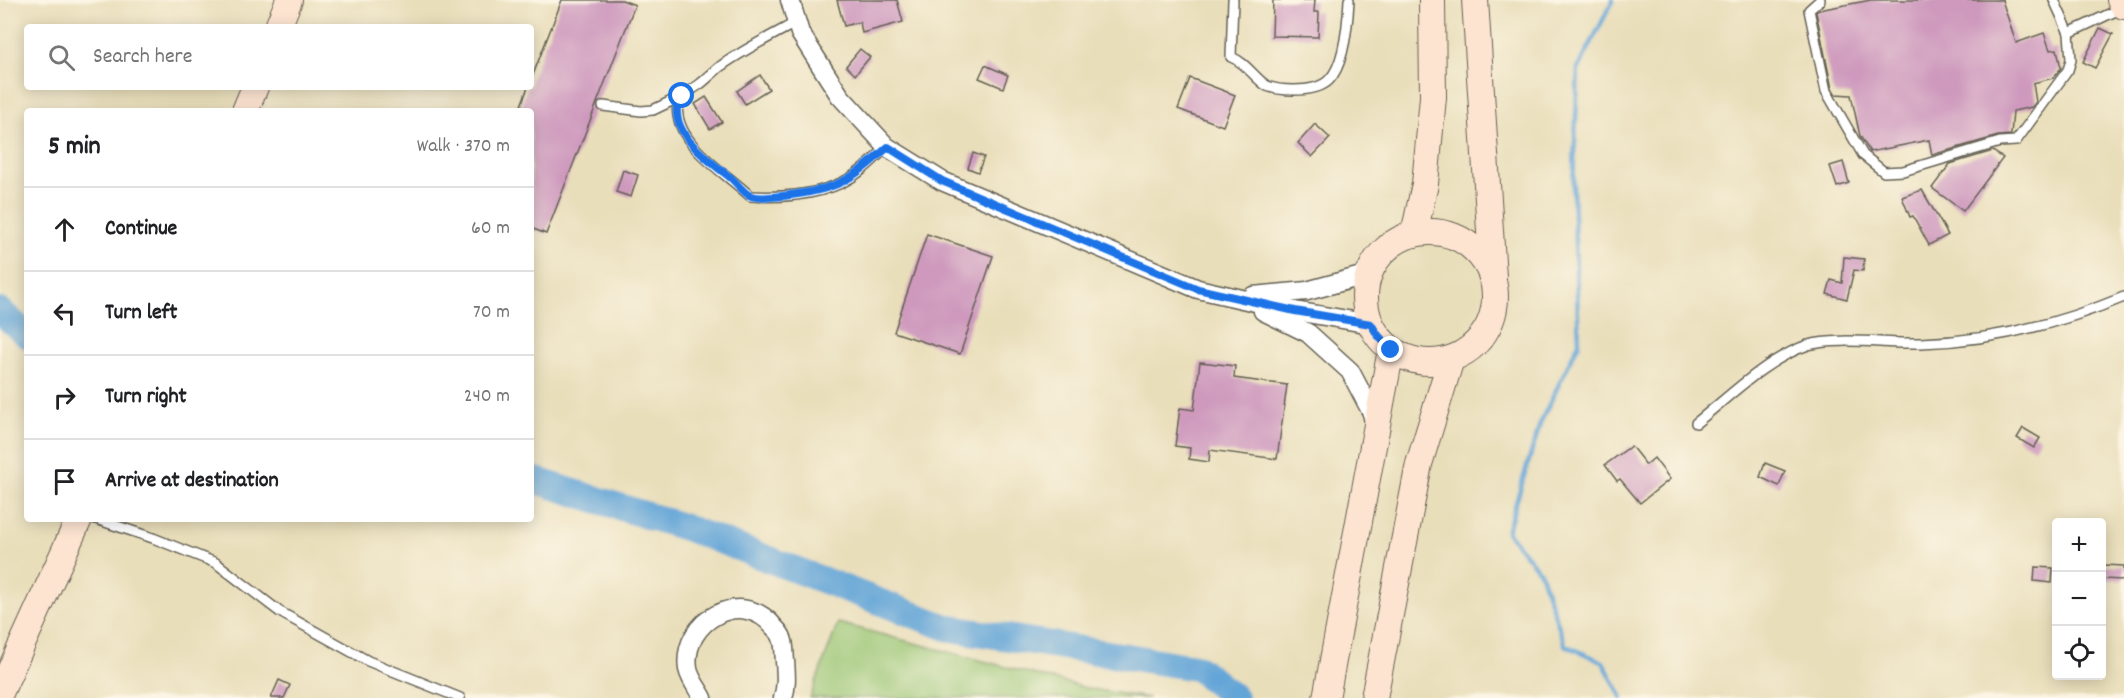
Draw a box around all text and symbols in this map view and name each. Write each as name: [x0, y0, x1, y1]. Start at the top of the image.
search box: [24, 24, 534, 90]
icon: search: [45, 41, 78, 74]
text: Search here: [93, 42, 192, 73]
route start: [668, 82, 694, 108]
text: 5 min: [48, 129, 101, 166]
text: Walk · 370 m: [417, 133, 510, 161]
icon: ahead: [48, 213, 81, 246]
text: Continue: [105, 214, 177, 245]
text: 60 m: [471, 215, 510, 243]
icon: left: [48, 297, 81, 330]
text: Turn left: [105, 298, 177, 329]
text: 70 m: [473, 299, 510, 327]
route end: [1377, 336, 1403, 362]
icon: right: [48, 381, 81, 414]
text: Turn right: [105, 382, 187, 413]
text: 240 m: [464, 383, 510, 411]
icon: arrive: [48, 465, 81, 498]
text: Arrive at destination: [105, 466, 279, 497]
map controls: [2052, 518, 2106, 680]
button: +: [2052, 518, 2106, 572]
button: −: [2052, 572, 2106, 626]
button: locate: [2052, 626, 2106, 680]

